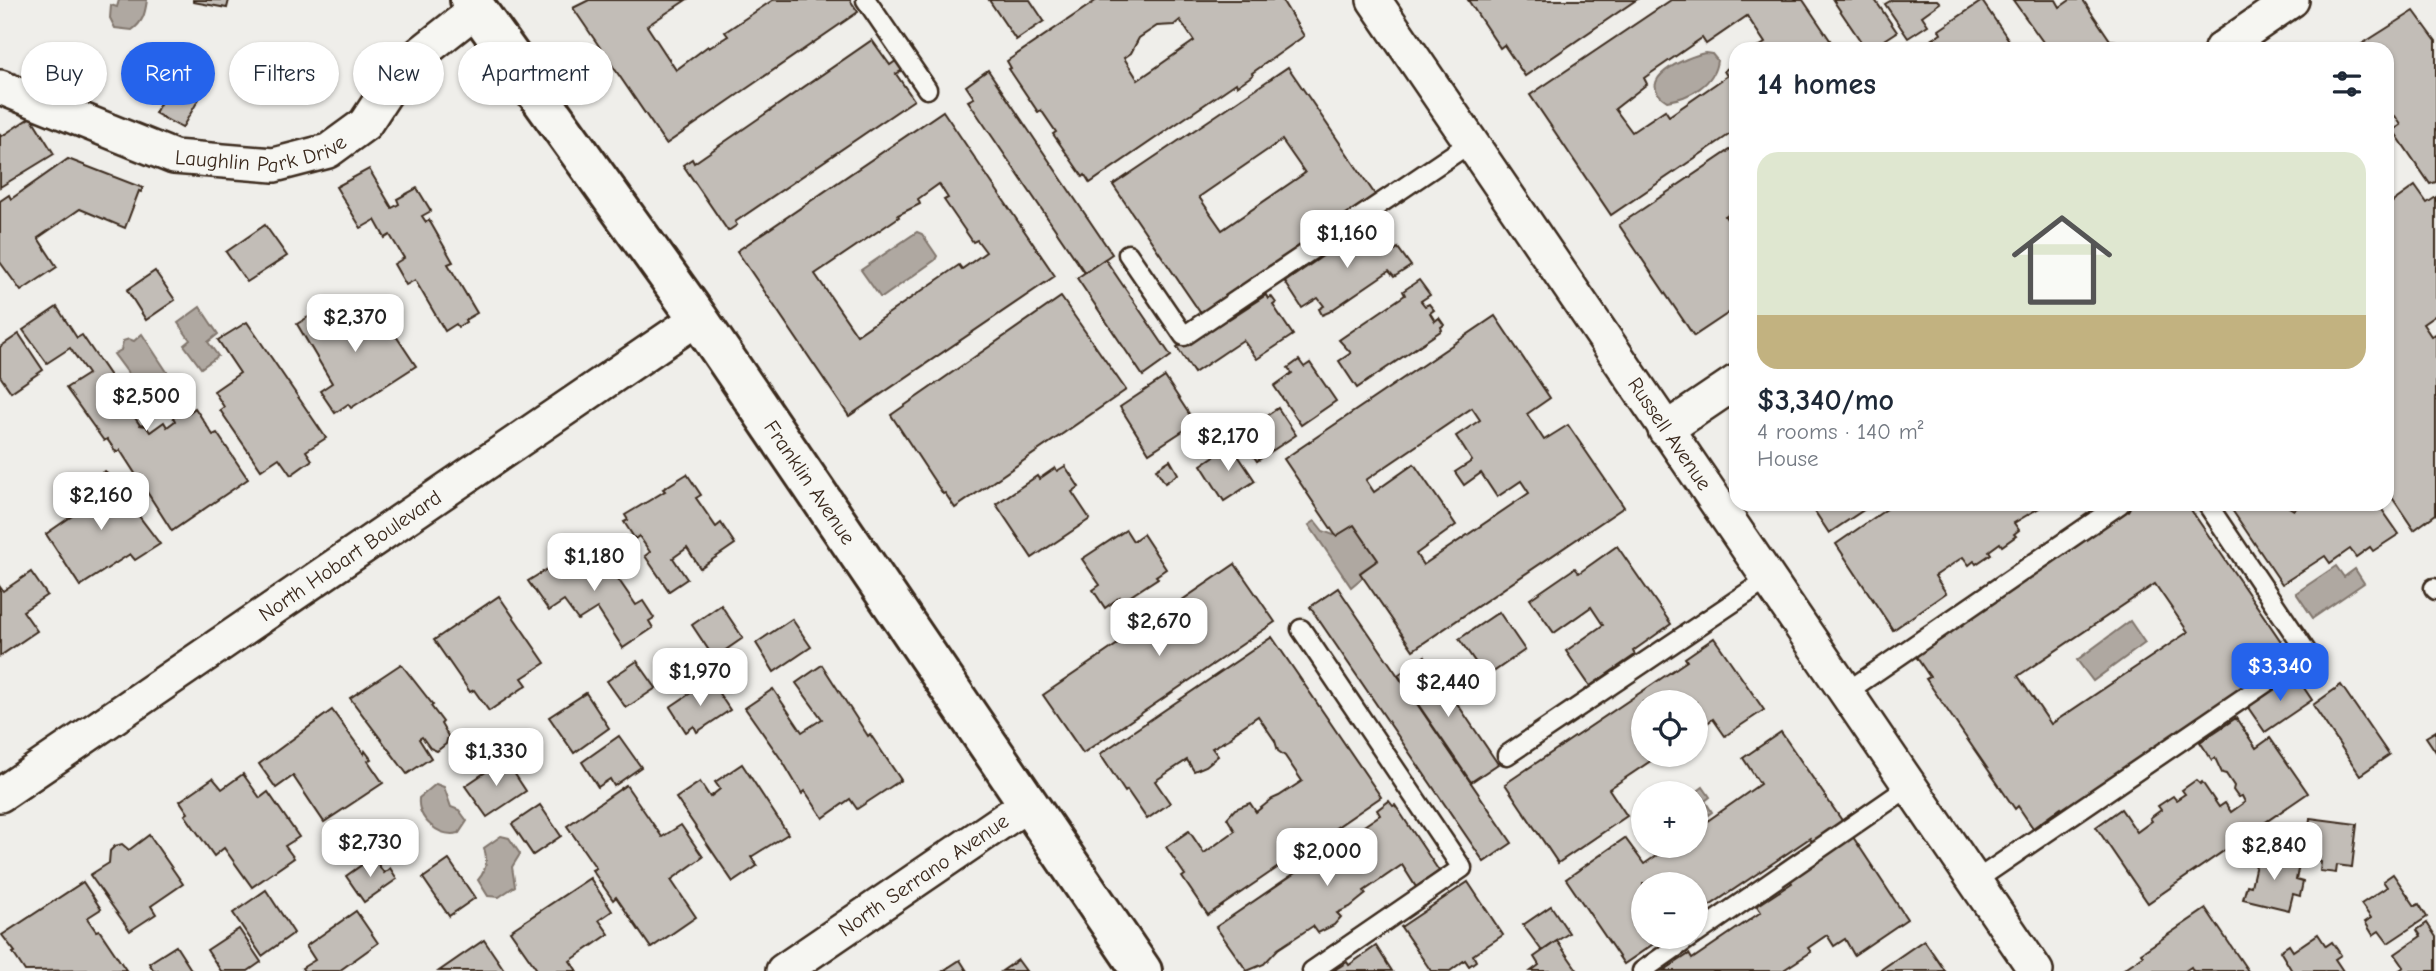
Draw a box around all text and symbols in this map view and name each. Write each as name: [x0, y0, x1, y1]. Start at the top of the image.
chip: Buy: [21, 42, 107, 105]
chip: Rent: [121, 42, 215, 105]
chip: Filters: [229, 42, 339, 105]
chip: New: [353, 42, 444, 105]
chip: Apartment: [458, 42, 613, 105]
icon: filters: [2328, 65, 2366, 103]
text: 14 homes: [1757, 67, 1876, 102]
street label: Laughlin Park Drive: [174, 130, 351, 177]
icon: home: [1999, 197, 2125, 323]
pin: $1,160: [1290, 210, 1404, 270]
text: $1,160: [1316, 219, 1378, 246]
pin: $2,370: [298, 294, 412, 354]
text: $2,370: [323, 303, 387, 330]
street label: Russell Avenue: [1623, 373, 1717, 495]
pin: $2,500: [89, 374, 203, 433]
text: $2,500: [112, 382, 180, 409]
text: $3,340/mo: [1757, 383, 1894, 418]
pin: $2,170: [1171, 414, 1285, 473]
street label: Franklin Avenue: [759, 416, 860, 549]
text: 4 rooms · 140 m²: [1757, 418, 1924, 445]
text: $2,170: [1197, 422, 1259, 449]
text: House: [1757, 445, 1819, 472]
pin: $2,160: [44, 472, 158, 532]
text: $2,160: [69, 481, 133, 508]
street label: North Hobart Boulevard: [254, 485, 446, 626]
pin: $1,180: [537, 534, 651, 593]
text: $1,180: [563, 542, 625, 569]
pin: $2,670: [1102, 598, 1216, 658]
text: $2,670: [1126, 607, 1192, 634]
pin: $3,340: [2223, 644, 2337, 703]
pin: $1,970: [643, 648, 757, 708]
text: $3,340: [2248, 652, 2312, 679]
text: $1,970: [669, 657, 731, 684]
pin: $2,440: [1391, 660, 1505, 719]
text: $2,440: [1416, 668, 1480, 695]
map controls: [1631, 690, 1708, 949]
button: locate: [1631, 690, 1708, 767]
pin: $1,330: [439, 728, 553, 788]
text: $1,330: [464, 737, 528, 764]
button: +: [1631, 781, 1708, 858]
street label: North Serrano Avenue: [834, 809, 1013, 942]
pin: $2,730: [313, 820, 427, 879]
pin: $2,840: [2217, 822, 2331, 882]
text: $2,730: [338, 828, 402, 855]
pin: $2,000: [1270, 828, 1384, 888]
text: $2,840: [2241, 831, 2307, 858]
text: $2,000: [1292, 837, 1362, 864]
button: −: [1631, 872, 1708, 949]

